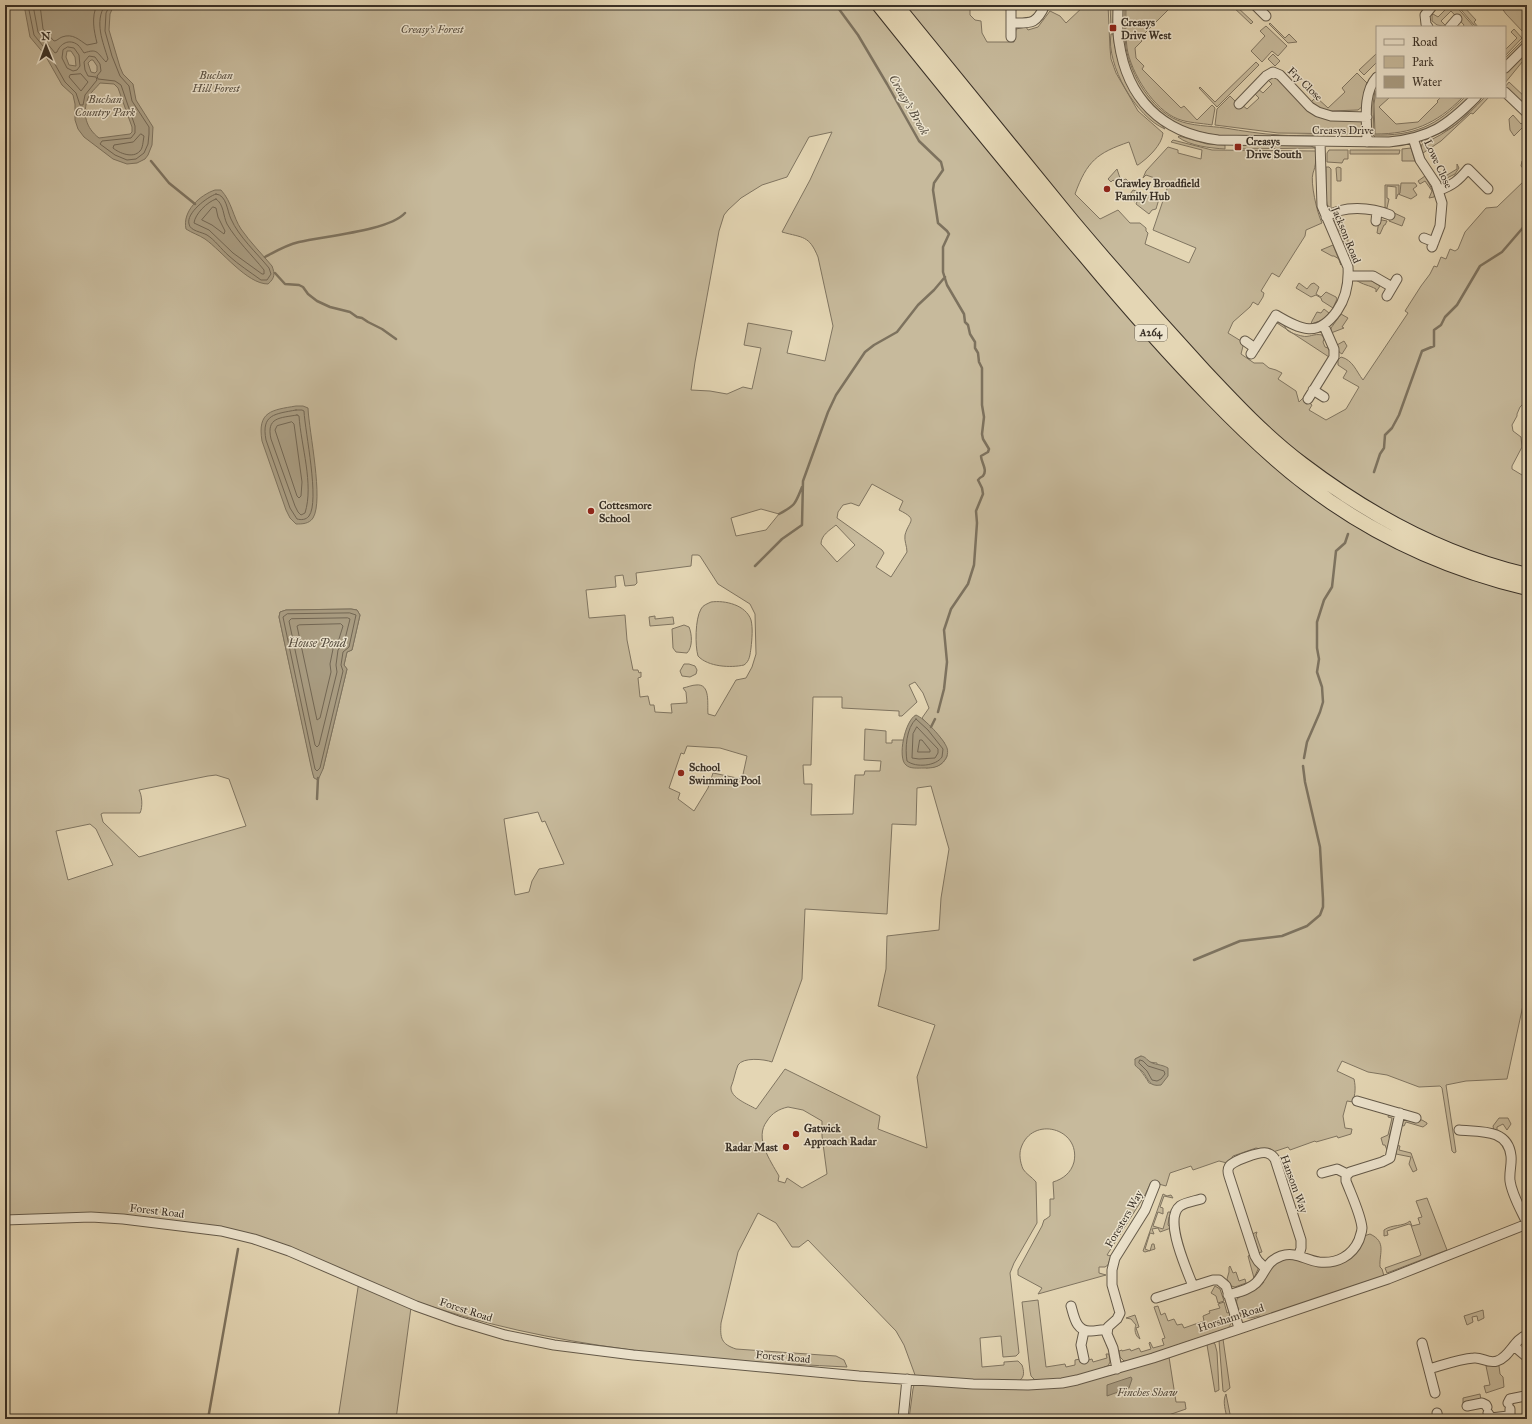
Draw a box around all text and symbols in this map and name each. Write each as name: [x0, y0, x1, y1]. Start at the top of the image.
place label: Creasys Drive West: [1121, 16, 1171, 42]
park label: Creasy's Forest: [401, 23, 464, 36]
marker: Creasys Drive West: [1108, 23, 1118, 33]
north arrow: [26, 26, 66, 66]
legend: [1376, 26, 1506, 98]
text: N: [41, 30, 51, 43]
text: Road: [1412, 35, 1438, 49]
text: Park: [1412, 55, 1434, 69]
street label: Fry Close: [1285, 64, 1325, 104]
park label: Buchan Hill Forest: [191, 69, 240, 95]
water label: Creasy's Brook: [886, 72, 932, 138]
text: Water: [1412, 75, 1442, 89]
park label: Buchan Country Park: [75, 93, 135, 119]
street label: Creasys Drive: [1312, 124, 1374, 137]
place label: Creasys Drive South: [1246, 135, 1303, 161]
street label: Lowe Close: [1421, 137, 1455, 191]
marker: Creasys Drive South: [1233, 142, 1243, 152]
place label: Crawley Broadfield Family Hub: [1115, 177, 1200, 204]
marker: Crawley Broadfield Family Hub: [1102, 184, 1112, 194]
street label: Jackson Road: [1327, 204, 1363, 266]
road number: A264: [1135, 325, 1167, 341]
place label: Cottesmore School: [599, 499, 652, 525]
marker: Cottesmore School: [586, 506, 596, 516]
water label: House Pond: [287, 636, 347, 650]
place label: School Swimming Pool: [689, 761, 762, 787]
marker: School Swimming Pool: [676, 768, 686, 778]
place label: Gatwick Approach Radar: [803, 1122, 877, 1149]
marker: Gatwick Approach Radar: [791, 1129, 801, 1139]
place label: Radar Mast: [725, 1141, 778, 1154]
marker: Radar Mast: [781, 1142, 791, 1152]
street label: Hansom Way: [1277, 1153, 1311, 1216]
street label: Foresters Way: [1102, 1187, 1146, 1250]
street label: Forest Road: [129, 1201, 185, 1221]
street label: Forest Road: [438, 1295, 495, 1325]
street label: Horsham Road: [1196, 1301, 1266, 1335]
street label: Forest Road: [755, 1348, 811, 1366]
park label: Finches Shaw: [1116, 1386, 1177, 1399]

